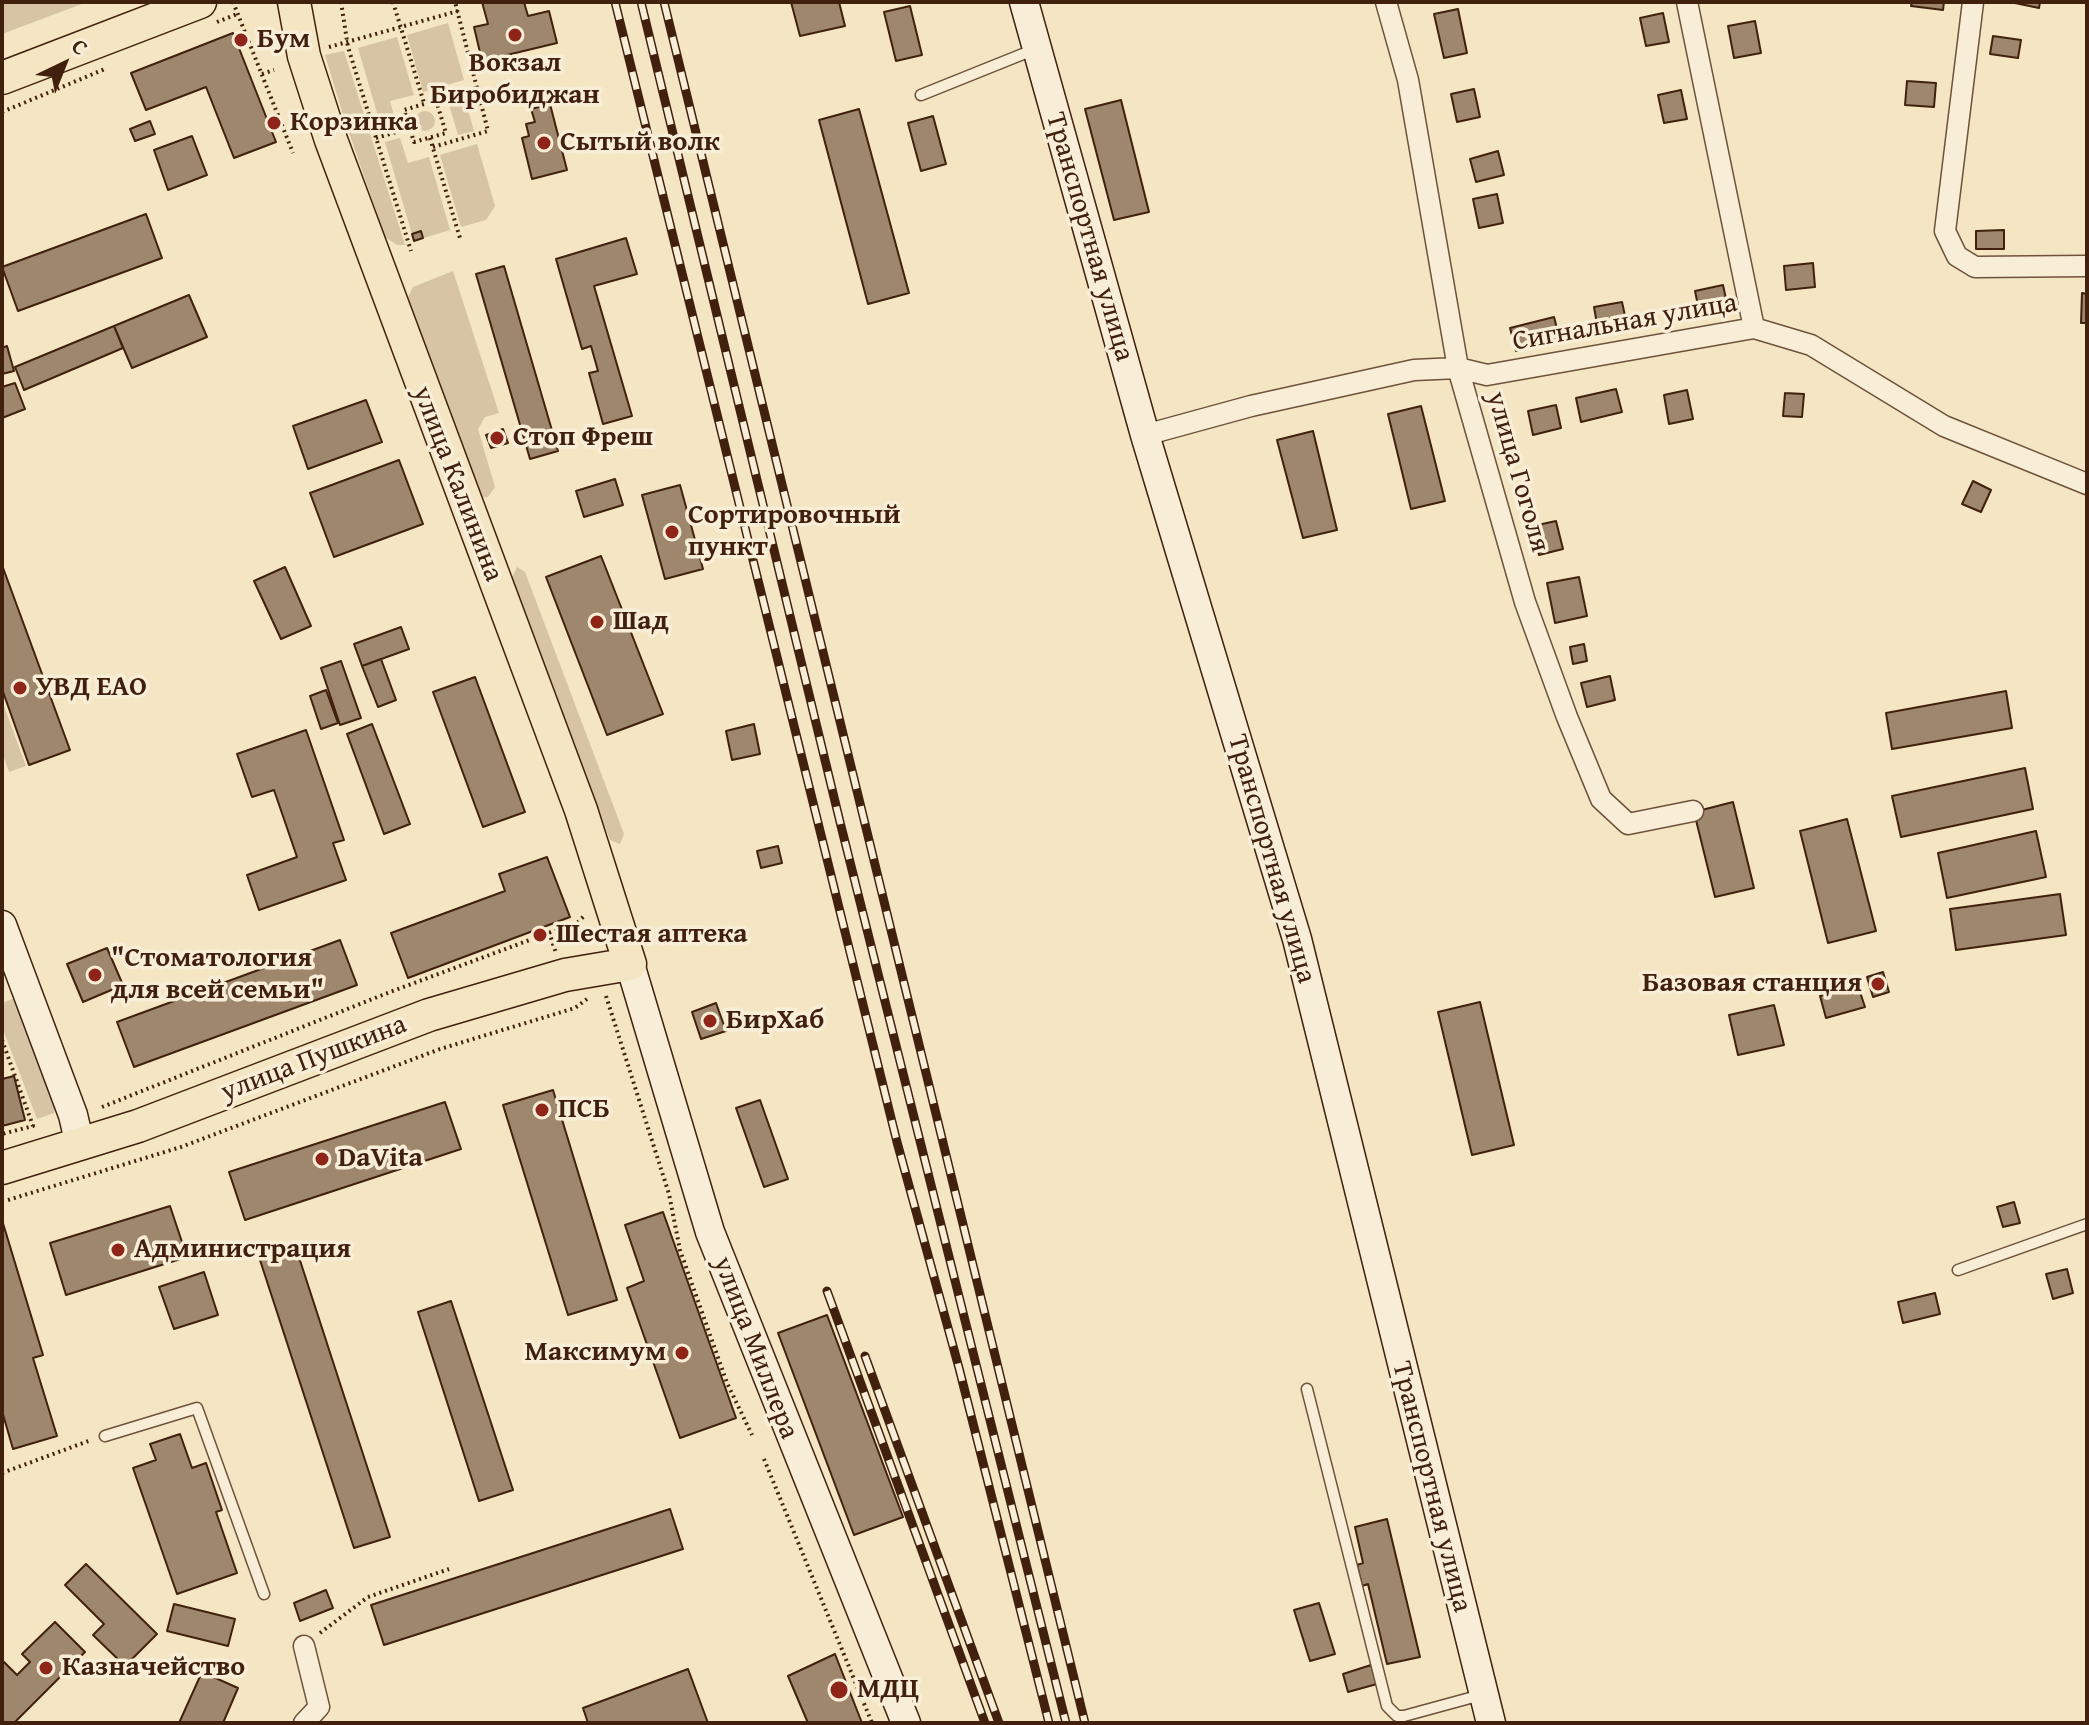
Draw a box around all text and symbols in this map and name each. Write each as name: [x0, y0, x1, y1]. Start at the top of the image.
place label: Бум: [257, 23, 310, 57]
north arrow: [24, 24, 104, 104]
marker: Вокзал Биробиджан: [506, 26, 524, 44]
text: С: [65, 30, 96, 62]
marker: Бум: [232, 31, 250, 49]
place label: Вокзал Биробиджан: [430, 47, 600, 113]
place label: Корзинка: [290, 106, 418, 140]
street label: Транспортная улица: [1037, 109, 1141, 365]
marker: Корзинка: [265, 114, 283, 132]
place label: Сытый волк: [560, 126, 720, 160]
marker: Сытый волк: [535, 134, 553, 152]
street label: Сигнальная улица: [1510, 287, 1740, 359]
street label: улица Калинина: [404, 381, 510, 587]
street label: улица Гоголя: [1478, 388, 1556, 556]
place label: Стоп Фреш: [513, 421, 653, 455]
marker: Стоп Фреш: [488, 429, 506, 447]
place label: Сортировочный пункт: [688, 499, 901, 565]
marker: Сортировочный пункт: [663, 523, 681, 541]
place label: Шад: [613, 605, 669, 639]
marker: Шад: [588, 613, 606, 631]
place label: УВД ЕАО: [36, 671, 147, 705]
marker: УВД ЕАО: [11, 679, 29, 697]
street label: Транспортная улица: [1219, 731, 1323, 987]
place label: Шестая аптека: [556, 918, 748, 952]
marker: Шестая аптека: [531, 926, 549, 944]
place label: "Стоматология для всей семьи": [111, 942, 324, 1008]
marker: "Стоматология для всей семьи": [86, 966, 104, 984]
place label: Базовая станция: [1642, 967, 1862, 1001]
marker: Базовая станция: [1869, 975, 1887, 993]
place label: БирХаб: [726, 1004, 824, 1038]
street label: улица Пушкина: [216, 1008, 412, 1110]
marker: БирХаб: [701, 1012, 719, 1030]
place label: ПСБ: [558, 1093, 610, 1127]
marker: ПСБ: [533, 1101, 551, 1119]
place label: DaVita: [338, 1142, 423, 1176]
marker: DaVita: [313, 1150, 331, 1168]
place label: Администрация: [134, 1233, 351, 1267]
marker: Администрация: [109, 1241, 127, 1259]
street label: улица Миллера: [705, 1252, 805, 1444]
place label: Максимум: [525, 1336, 666, 1370]
marker: Максимум: [673, 1344, 691, 1362]
street label: Транспортная улица: [1384, 1358, 1478, 1616]
place label: Казначейство: [62, 1651, 245, 1685]
marker: Казначейство: [37, 1659, 55, 1677]
place label: МДЦ: [857, 1673, 919, 1707]
marker: МДЦ: [828, 1679, 850, 1701]

